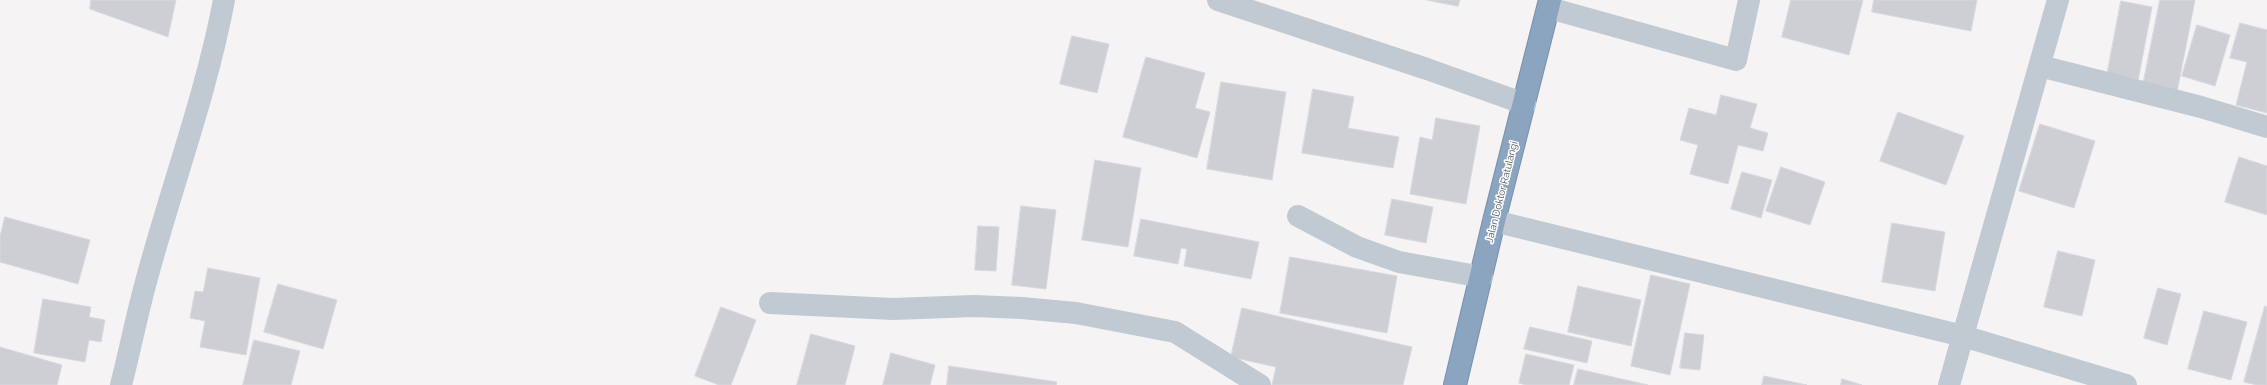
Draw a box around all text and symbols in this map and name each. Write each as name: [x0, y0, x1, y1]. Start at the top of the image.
street label: Jalan Doktor Ratulangi: [1484, 140, 1520, 244]

